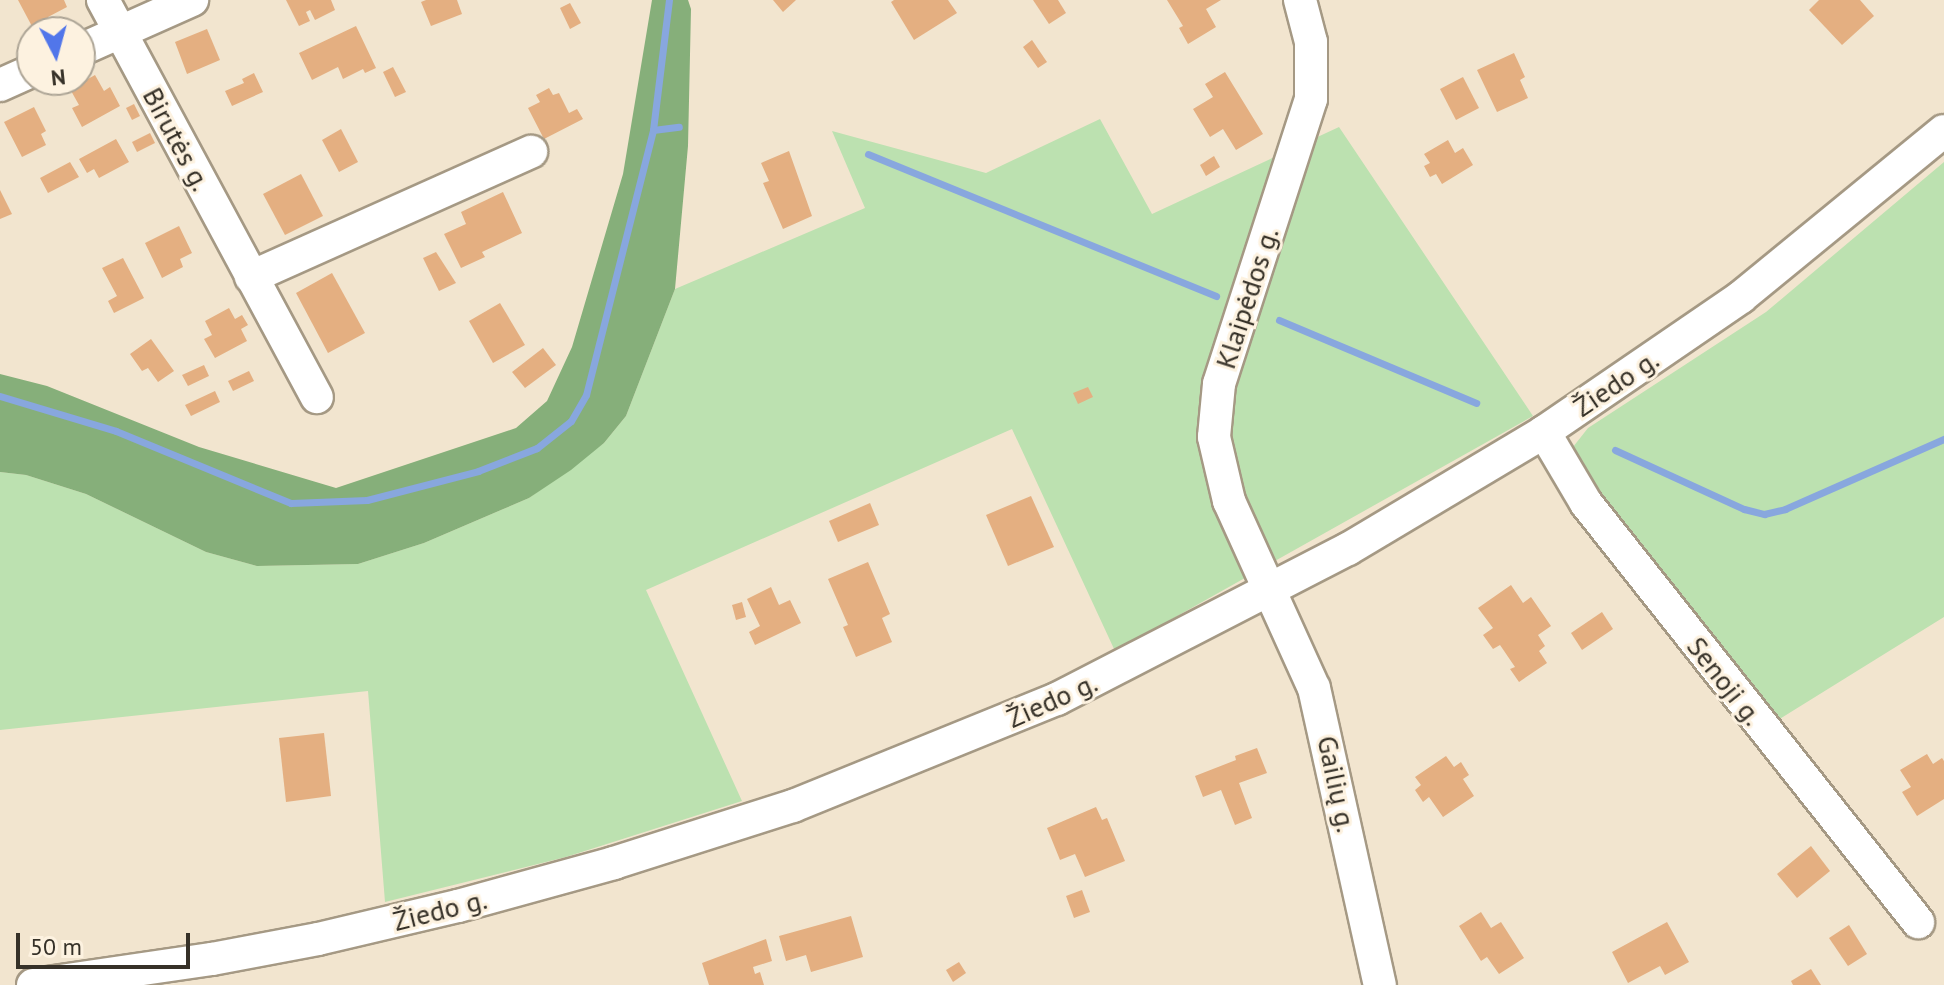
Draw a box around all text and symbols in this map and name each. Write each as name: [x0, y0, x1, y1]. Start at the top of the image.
north arrow: [16, 16, 96, 96]
text: N: [50, 63, 67, 93]
street label: Birutės g.: [136, 82, 218, 196]
street label: Klaipėdos g.: [1208, 223, 1286, 373]
street label: Žiedo g.: [1567, 342, 1665, 424]
street label: Senoji g.: [1680, 630, 1770, 732]
street label: Žiedo g.: [1002, 665, 1102, 735]
street label: Gailių g.: [1310, 733, 1364, 835]
street label: Žiedo g.: [390, 882, 490, 938]
scale bar: [20, 917, 194, 967]
text: 50 m: [30, 931, 82, 962]

